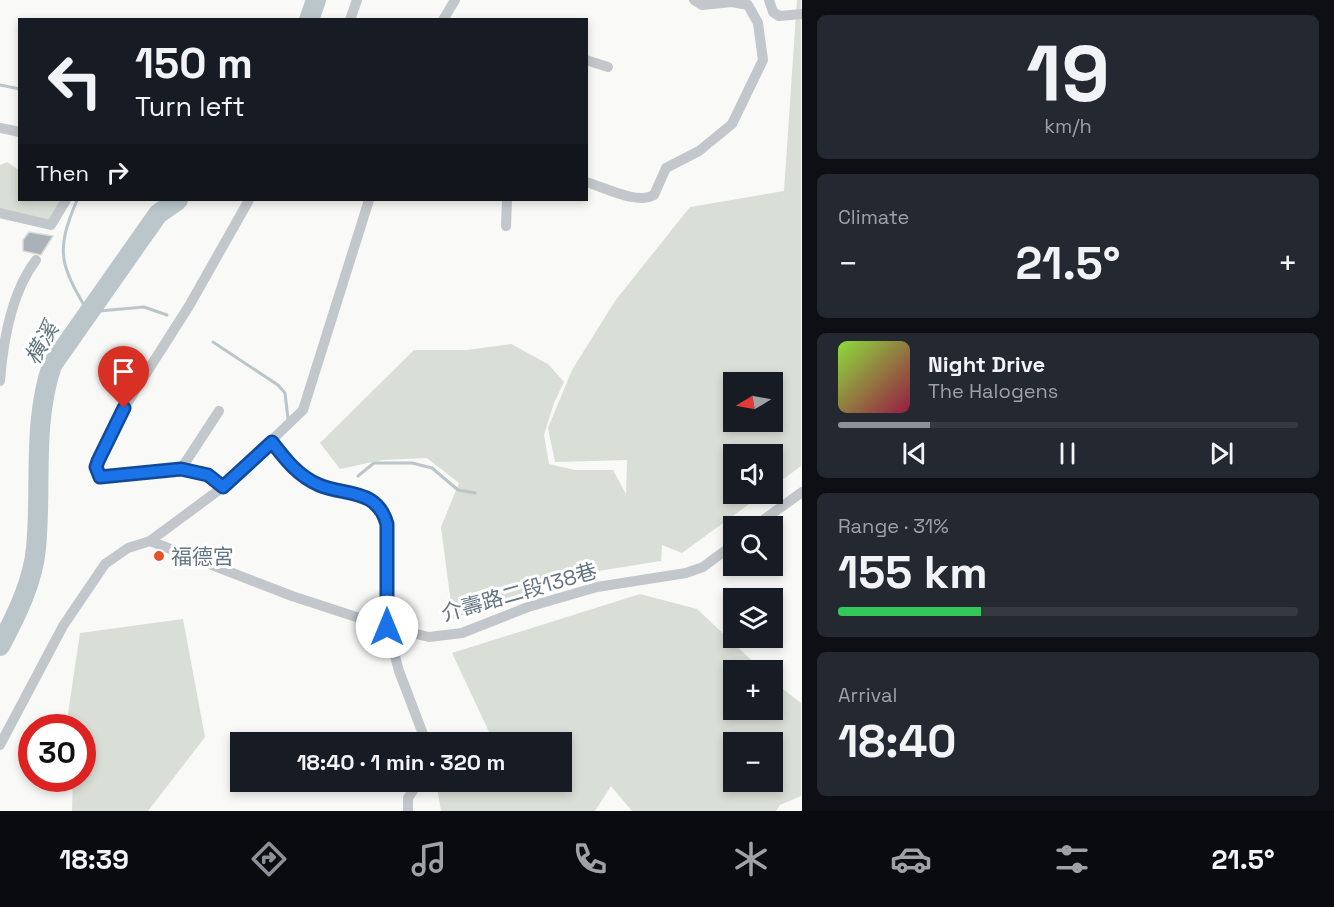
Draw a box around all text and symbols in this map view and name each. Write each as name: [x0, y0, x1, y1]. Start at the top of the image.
text: 19: [1026, 24, 1110, 124]
text: 150 m: [135, 37, 253, 90]
icon: left: [36, 42, 114, 120]
text: Turn left: [135, 89, 245, 124]
text: km/h: [1044, 113, 1092, 139]
icon: right: [101, 156, 134, 189]
text: Then: [36, 159, 89, 187]
text: Climate: [838, 204, 909, 230]
text: 21.5°: [1015, 235, 1121, 292]
text: −: [838, 243, 858, 285]
text: +: [1278, 243, 1298, 285]
water label: 橫溪: [18, 314, 66, 369]
pin: [98, 346, 149, 408]
text: Night Drive: [928, 350, 1045, 378]
icon: arrive: [107, 355, 140, 388]
north arrow: [723, 372, 783, 432]
map controls: [723, 372, 783, 792]
text: The Halogens: [928, 378, 1058, 404]
icon: previous: [898, 437, 931, 470]
icon: pause: [1051, 437, 1084, 470]
icon: next: [1205, 437, 1238, 470]
button: sound: [723, 444, 783, 504]
text: Range · 31%: [838, 513, 949, 539]
button: search: [723, 516, 783, 576]
place label: 福德宮: [171, 543, 234, 570]
text: 155 km: [838, 544, 988, 601]
marker: 福德宮: [152, 549, 166, 563]
street label: 介壽路二段138巷: [438, 557, 600, 627]
button: layers: [723, 588, 783, 648]
position arrow: [355, 595, 419, 659]
button: +: [723, 660, 783, 720]
text: Arrival: [838, 682, 897, 708]
text: 18:40: [838, 713, 957, 770]
speed limit sign: 30: [18, 714, 96, 792]
button: −: [723, 732, 783, 792]
text: 18:40 · 1 min · 320 m: [297, 748, 505, 776]
icon: directions: [248, 838, 290, 880]
icon: music: [408, 838, 450, 880]
icon: phone: [569, 838, 611, 880]
icon: climate: [730, 838, 772, 880]
icon: car: [890, 838, 932, 880]
icon: filters: [1051, 838, 1093, 880]
text: 18:39: [59, 842, 129, 877]
text: 21.5°: [1211, 842, 1275, 877]

